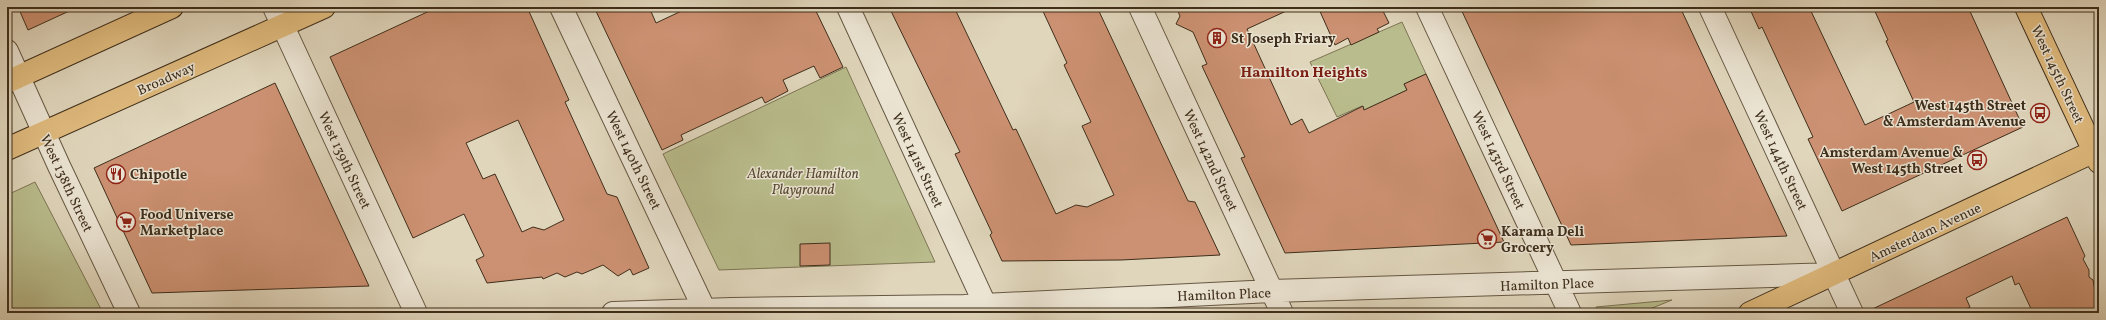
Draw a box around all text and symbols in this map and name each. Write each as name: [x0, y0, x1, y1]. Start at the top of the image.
street label: West 145th Street: [2026, 23, 2088, 127]
building icon: St Joseph Friary: [1206, 27, 1228, 49]
place label: St Joseph Friary: [1231, 30, 1336, 49]
street label: Broadway: [134, 58, 199, 101]
district label: Hamilton Heights: [1241, 63, 1367, 84]
place label: West 145th Street & Amsterdam Avenue: [1883, 97, 2026, 132]
bus stop icon: West 145th Street & Amsterdam Avenue: [2029, 102, 2051, 124]
street label: West 142nd Street: [1178, 107, 1242, 215]
street label: West 140th Street: [600, 108, 665, 213]
street label: West 143rd Street: [1466, 108, 1529, 213]
street label: West 144th Street: [1748, 108, 1811, 214]
street label: West 139th Street: [313, 109, 375, 213]
street label: West 141st Street: [886, 110, 947, 211]
street label: West 138th Street: [35, 132, 97, 236]
place label: Amsterdam Avenue & West 145th Street: [1820, 144, 1963, 179]
bus stop icon: Amsterdam Avenue & West 145th Street: [1966, 149, 1988, 171]
restaurant icon: Chipotle: [105, 163, 127, 185]
park label: Alexander Hamilton Playground: [746, 165, 859, 200]
place label: Chipotle: [130, 166, 187, 185]
street label: Amsterdam Avenue: [1867, 199, 1985, 268]
place label: Food Universe Marketplace: [140, 206, 234, 241]
supermarket icon: Food Universe Marketplace: [115, 211, 137, 233]
place label: Karama Deli Grocery: [1501, 223, 1584, 258]
supermarket icon: Karama Deli Grocery: [1476, 228, 1498, 250]
street label: Hamilton Place: [1500, 274, 1595, 297]
street label: Hamilton Place: [1177, 284, 1272, 307]

